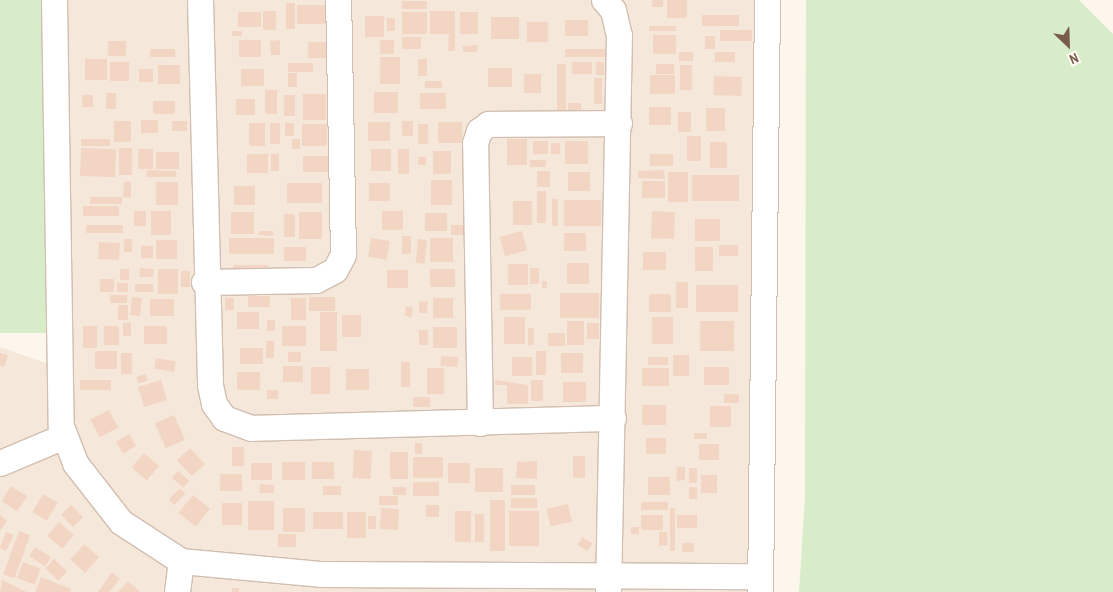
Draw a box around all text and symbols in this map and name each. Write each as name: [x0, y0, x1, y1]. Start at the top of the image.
north arrow: [1043, 20, 1093, 70]
text: N: [1067, 49, 1082, 69]

